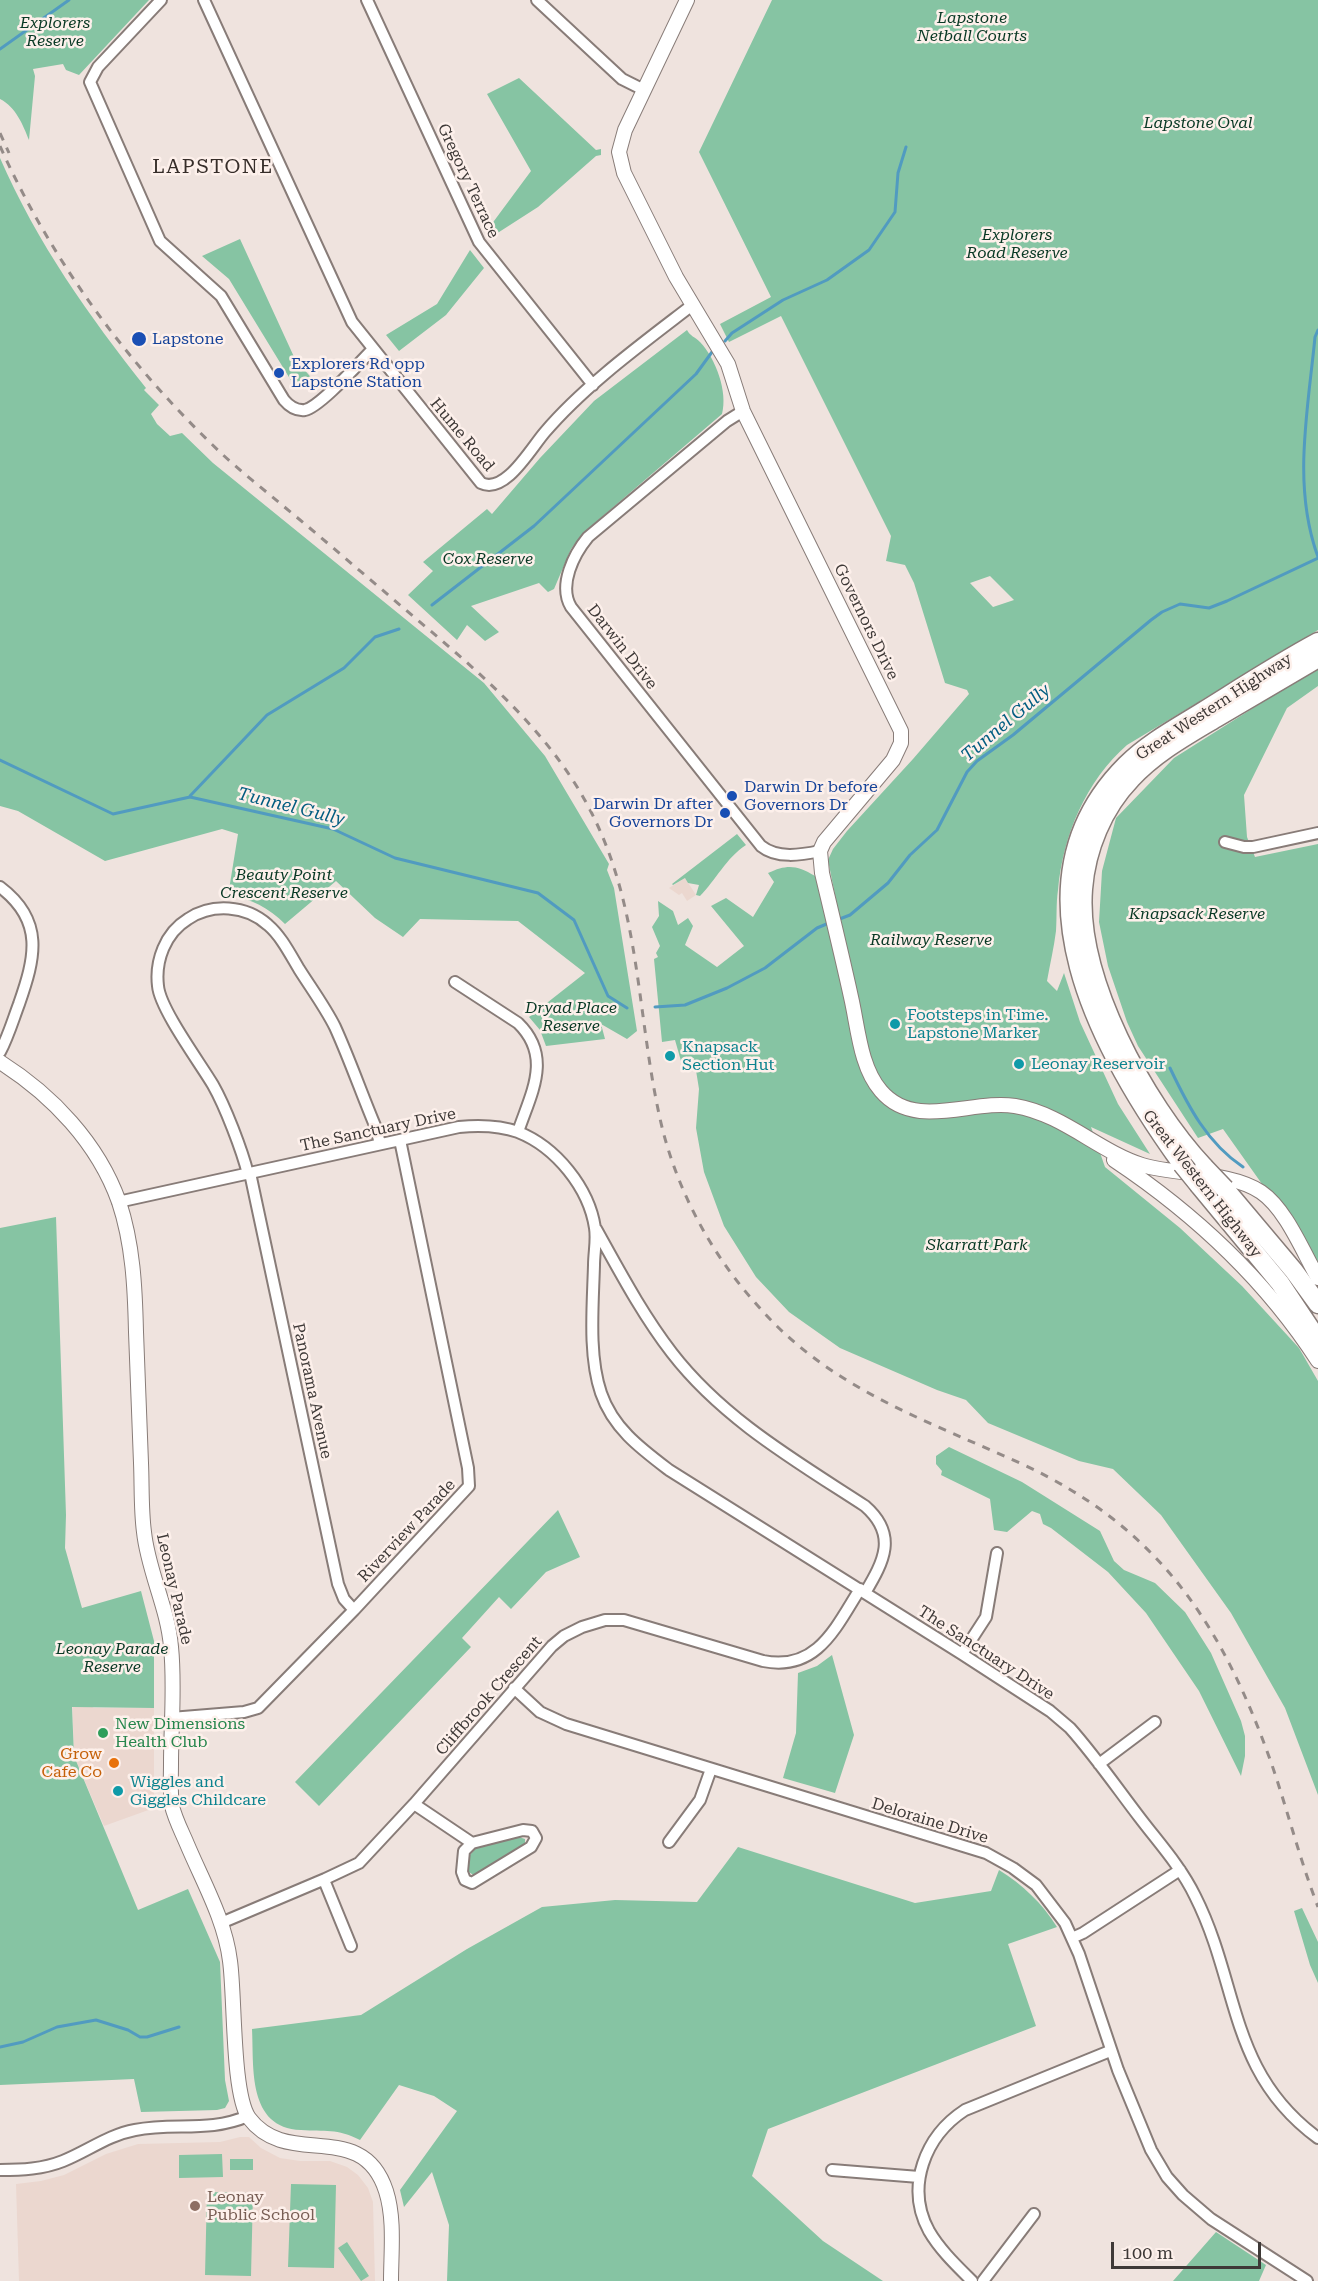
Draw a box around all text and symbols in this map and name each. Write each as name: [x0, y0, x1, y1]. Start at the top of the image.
park label: Lapstone Netball Courts: [917, 8, 1027, 46]
park label: Explorers Reserve: [20, 13, 90, 51]
park label: Lapstone Oval: [1143, 113, 1253, 133]
street label: Gregory Terrace: [433, 121, 503, 241]
district label: LAPSTONE: [152, 155, 274, 179]
park label: Explorers Road Reserve: [966, 225, 1068, 263]
place label: Lapstone: [152, 329, 224, 349]
marker: Lapstone: [130, 330, 148, 348]
place label: Explorers Rd opp Lapstone Station: [291, 354, 425, 392]
marker: Explorers Rd opp Lapstone Station: [272, 366, 286, 380]
street label: Hume Road: [426, 394, 498, 476]
park label: Cox Reserve: [443, 549, 533, 569]
street label: Governors Drive: [830, 561, 902, 683]
street label: Darwin Drive: [583, 601, 661, 693]
street label: Great Western Highway: [1132, 649, 1296, 765]
water label: Tunnel Gully: [957, 680, 1055, 766]
place label: Darwin Dr before Governors Dr: [744, 777, 878, 815]
water label: Tunnel Gully: [235, 783, 347, 831]
marker: Darwin Dr before Governors Dr: [725, 789, 739, 803]
place label: Darwin Dr after Governors Dr: [593, 794, 713, 832]
marker: Darwin Dr after Governors Dr: [718, 806, 732, 820]
park label: Beauty Point Crescent Reserve: [220, 865, 348, 903]
park label: Knapsack Reserve: [1129, 904, 1265, 924]
park label: Railway Reserve: [870, 930, 992, 950]
park label: Dryad Place Reserve: [525, 998, 617, 1036]
place label: Footsteps in Time. Lapstone Marker: [907, 1005, 1048, 1043]
marker: Footsteps in Time. Lapstone Marker: [888, 1017, 902, 1031]
place label: Knapsack Section Hut: [682, 1037, 774, 1075]
marker: Knapsack Section Hut: [663, 1049, 677, 1063]
place label: Leonay Reservoir: [1031, 1054, 1165, 1074]
marker: Leonay Reservoir: [1012, 1057, 1026, 1071]
street label: The Sanctuary Drive: [298, 1104, 458, 1156]
street label: Great Western Highway: [1138, 1106, 1266, 1262]
park label: Skarratt Park: [926, 1235, 1028, 1255]
street label: Panorama Avenue: [288, 1321, 336, 1461]
street label: Riverview Parade: [354, 1476, 460, 1586]
street label: Leonay Parade: [152, 1532, 196, 1646]
street label: The Sanctuary Drive: [914, 1602, 1058, 1704]
street label: Cliffbrook Crescent: [432, 1632, 546, 1760]
park label: Leonay Parade Reserve: [56, 1639, 168, 1677]
place label: New Dimensions Health Club: [115, 1714, 245, 1752]
marker: New Dimensions Health Club: [96, 1726, 110, 1740]
place label: Grow Cafe Co: [41, 1744, 102, 1782]
marker: Grow Cafe Co: [107, 1756, 121, 1770]
place label: Wiggles and Giggles Childcare: [130, 1772, 266, 1810]
marker: Wiggles and Giggles Childcare: [111, 1784, 125, 1798]
street label: Deloraine Drive: [869, 1794, 991, 1848]
place label: Leonay Public School: [207, 2187, 315, 2225]
marker: Leonay Public School: [188, 2199, 202, 2213]
scale bar: [1114, 2230, 1264, 2268]
text: 100 m: [1122, 2242, 1173, 2263]

